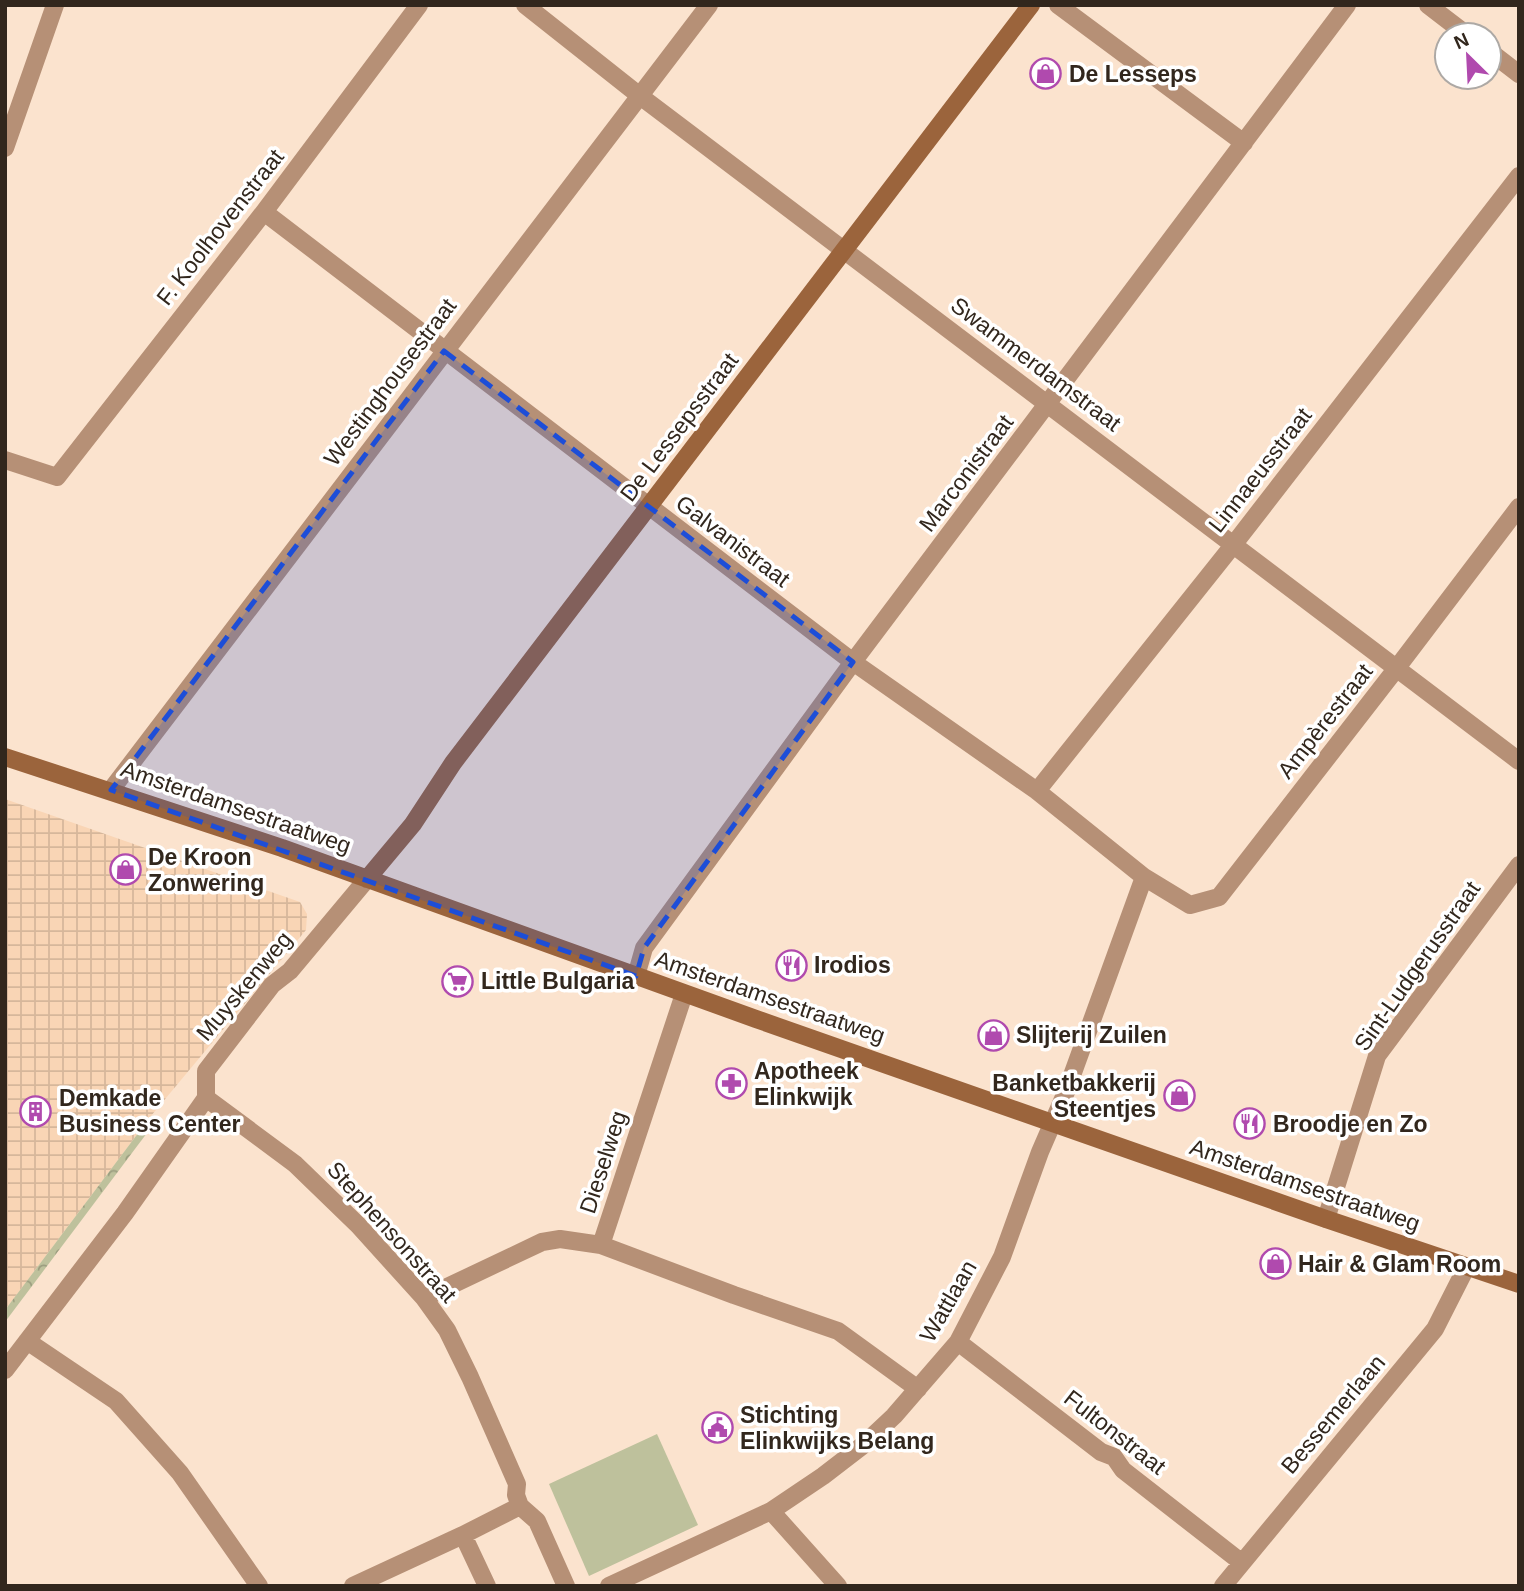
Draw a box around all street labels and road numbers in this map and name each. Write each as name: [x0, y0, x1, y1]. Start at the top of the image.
street label: F. Koolhovenstraat: [151, 143, 289, 310]
street label: Swammerdamstraat: [946, 292, 1126, 437]
street label: Westinghousestraat: [319, 293, 462, 471]
street label: De Lessepsstraat: [615, 347, 744, 506]
street label: Linnaeusstraat: [1203, 402, 1317, 537]
street label: Marconistraat: [914, 409, 1019, 536]
street label: Galvanistraat: [671, 490, 795, 593]
street label: Ampèrestraat: [1272, 658, 1378, 783]
street label: Amsterdamsestraatweg: [118, 755, 354, 859]
street label: Sint-Ludgerusstraat: [1349, 876, 1486, 1056]
street label: Muyskenweg: [191, 926, 297, 1046]
street label: Amsterdamsestraatweg: [652, 945, 888, 1049]
street label: Dieselweg: [574, 1108, 632, 1216]
street label: Amsterdamsestraatweg: [1187, 1133, 1423, 1237]
street label: Stephensonstraat: [322, 1156, 462, 1308]
street label: Wattlaan: [914, 1256, 982, 1346]
street label: Bessemerlaan: [1276, 1349, 1390, 1479]
street label: Fultonstraat: [1059, 1384, 1171, 1480]

